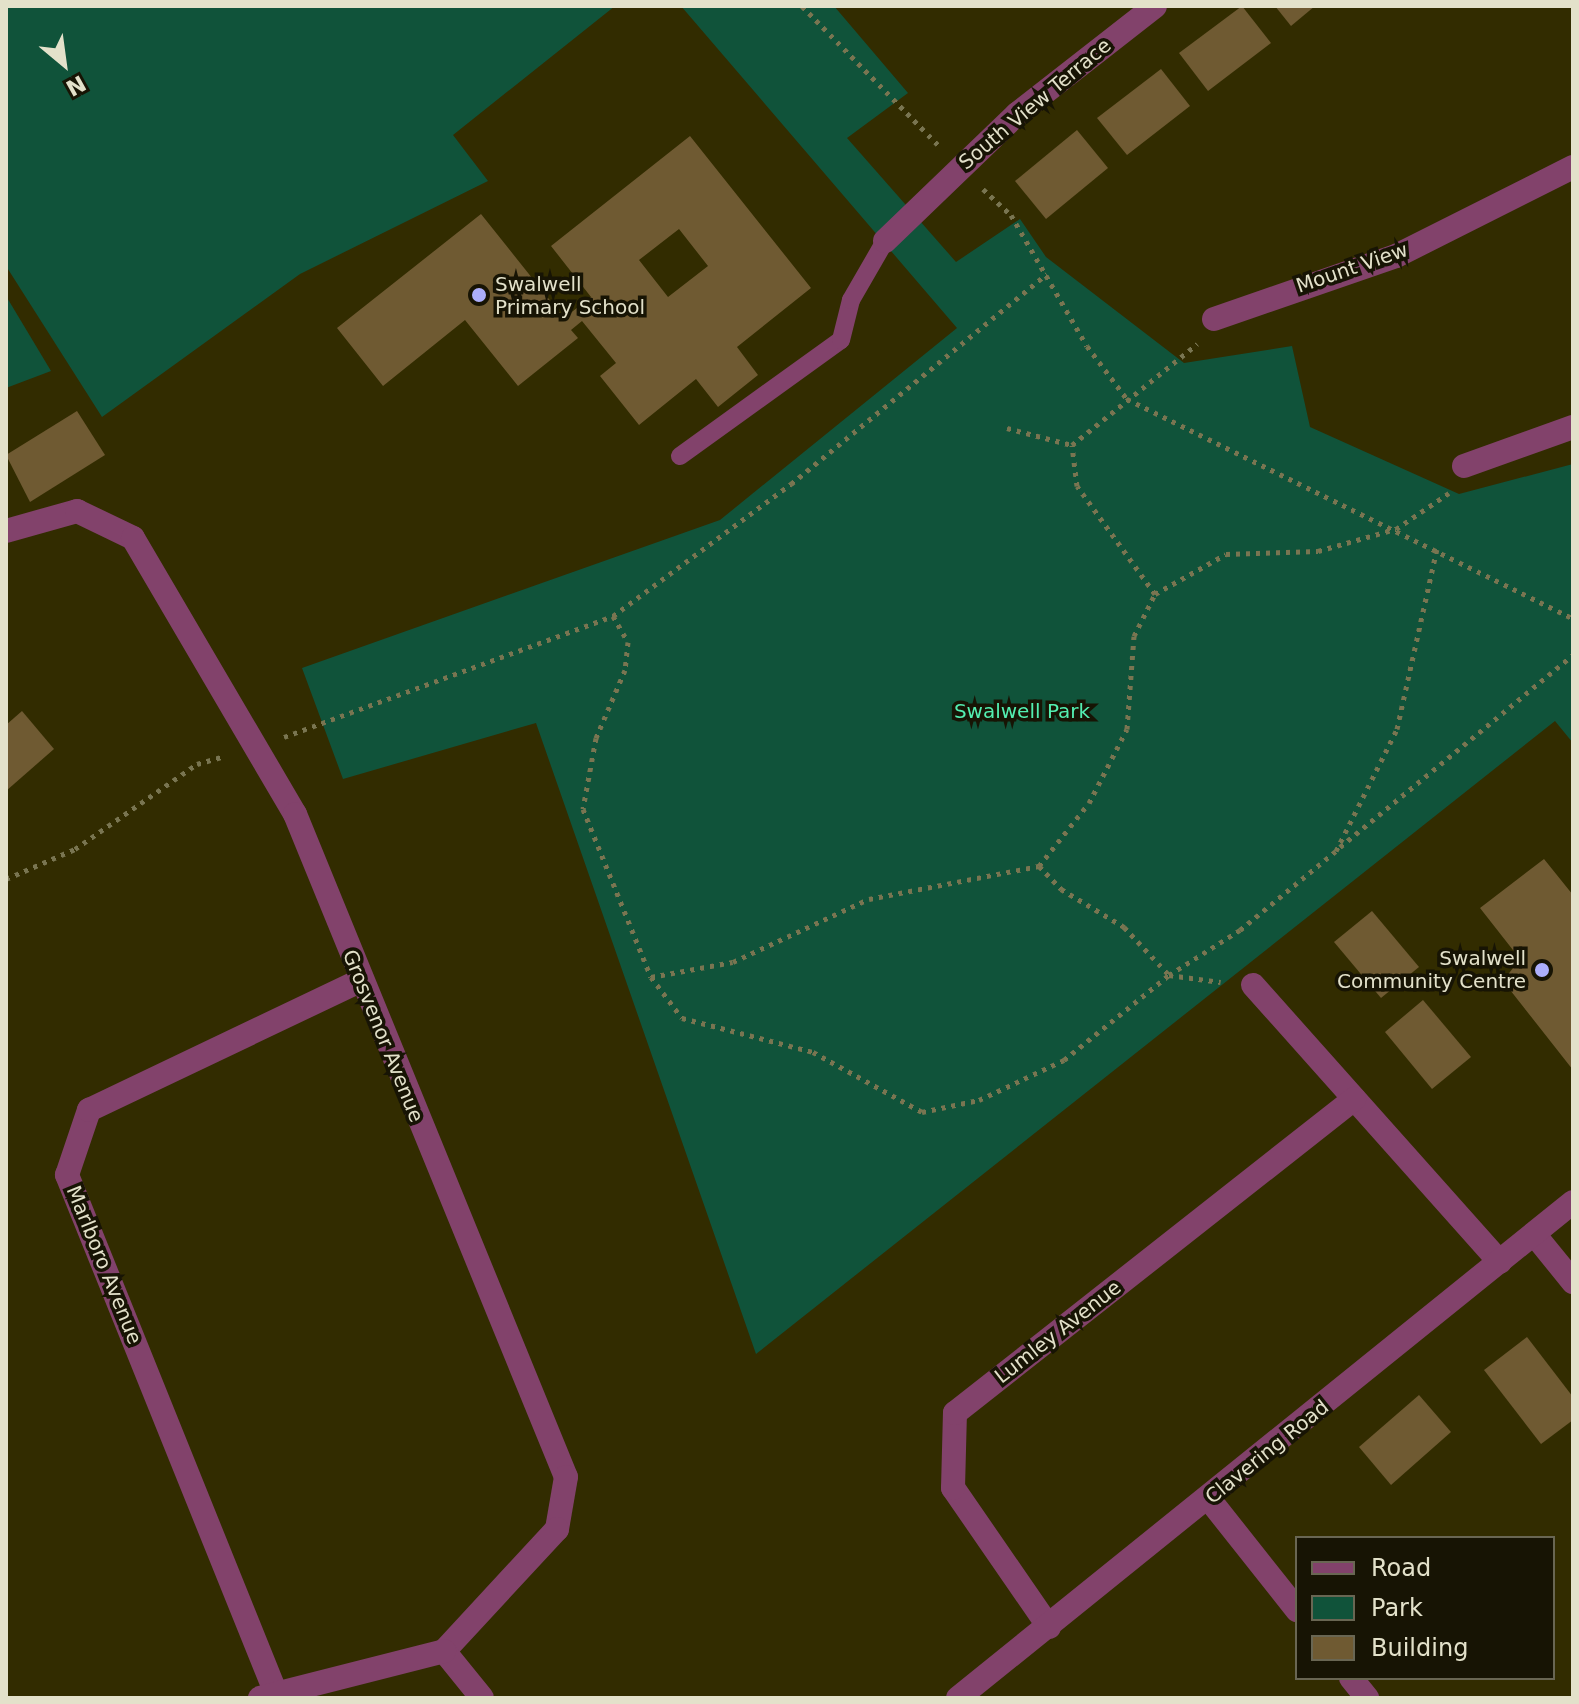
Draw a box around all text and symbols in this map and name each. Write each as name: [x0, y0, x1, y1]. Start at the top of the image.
north arrow: [24, 24, 104, 104]
street label: South View Terrace: [954, 33, 1116, 175]
text: N: [62, 70, 90, 101]
street label: Mount View: [1293, 238, 1411, 298]
place label: Swalwell Primary School: [495, 272, 645, 319]
marker: Swalwell Primary School: [470, 286, 488, 304]
park label: Swalwell Park: [954, 699, 1090, 723]
street label: Grosvenor Avenue: [337, 946, 429, 1126]
place label: Swalwell Community Centre: [1337, 946, 1526, 993]
marker: Swalwell Community Centre: [1533, 961, 1551, 979]
street label: Marlboro Avenue: [61, 1182, 147, 1348]
street label: Lumley Avenue: [990, 1275, 1126, 1389]
street label: Clavering Road: [1201, 1395, 1333, 1509]
legend: [1295, 1536, 1555, 1680]
text: Road: [1371, 1554, 1431, 1582]
text: Park: [1371, 1594, 1423, 1622]
text: Building: [1371, 1634, 1468, 1662]

